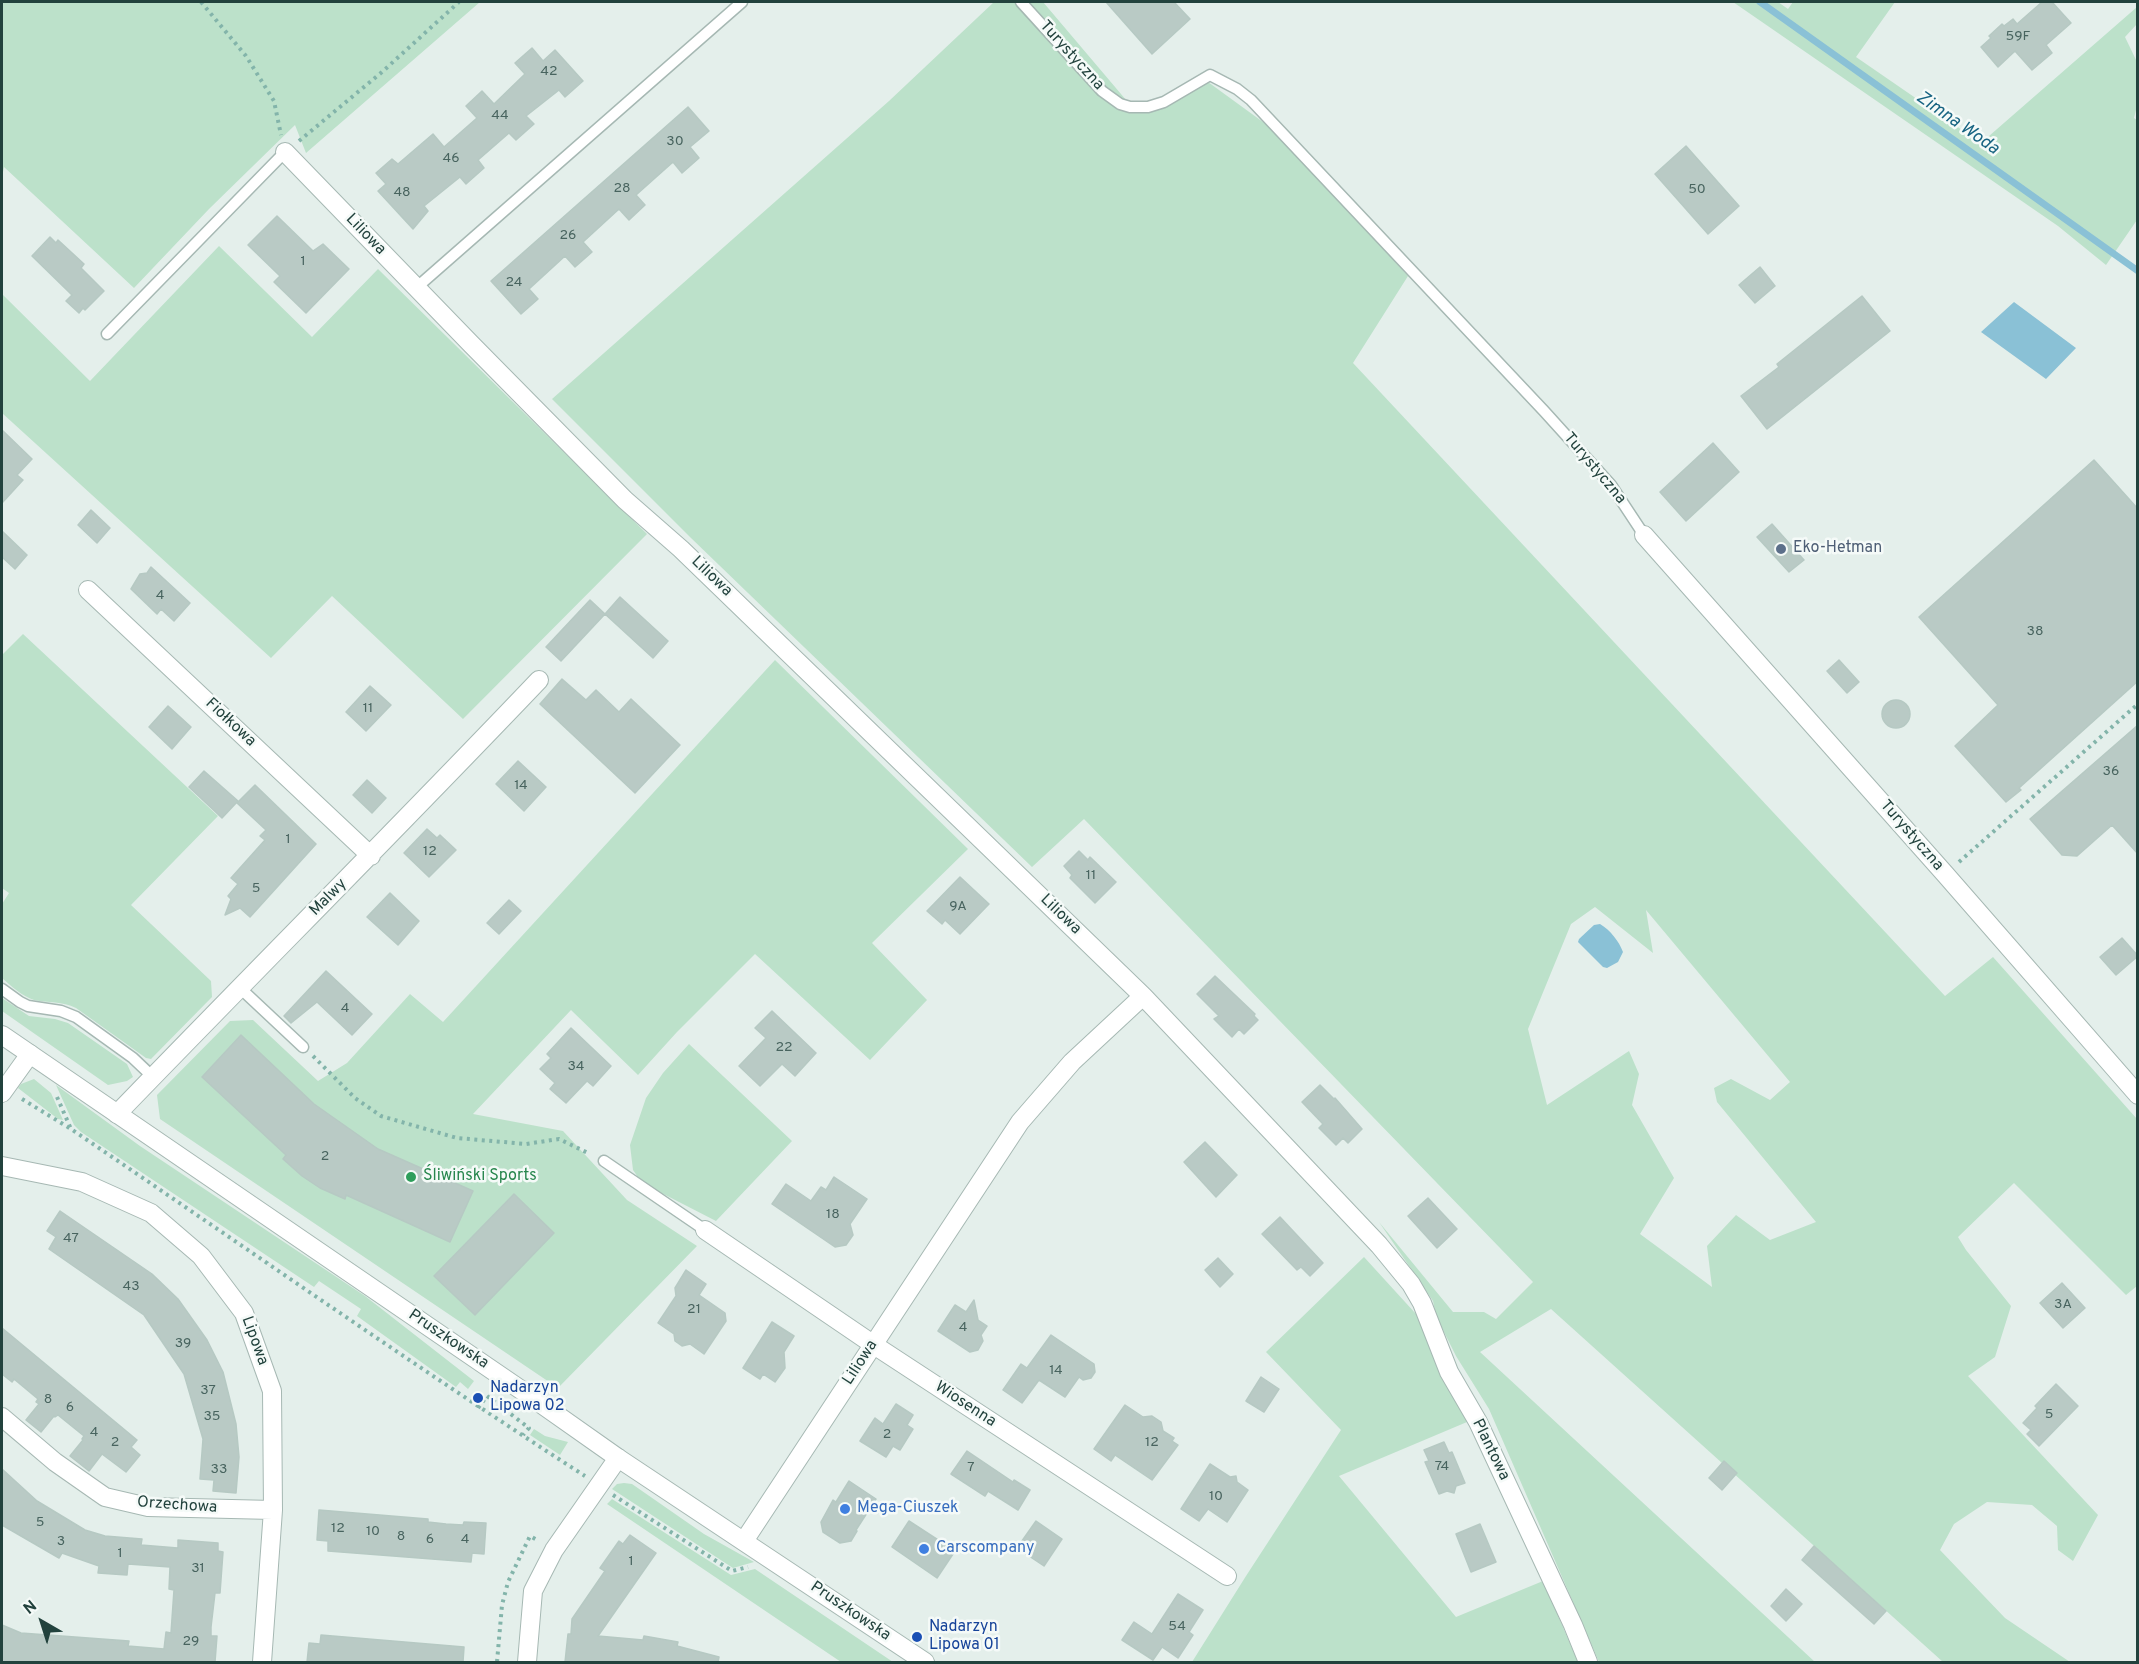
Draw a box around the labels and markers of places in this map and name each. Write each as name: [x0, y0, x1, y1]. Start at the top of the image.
place label: Eko-Hetman: [1793, 539, 1882, 559]
marker: Eko-Hetman: [1774, 542, 1788, 556]
place label: Śliwiński Sports: [423, 1167, 537, 1187]
marker: Śliwiński Sports: [404, 1170, 418, 1184]
place label: Nadarzyn Lipowa 02: [490, 1379, 565, 1417]
marker: Nadarzyn Lipowa 02: [471, 1391, 485, 1405]
place label: Mega-Ciuszek: [857, 1499, 959, 1519]
marker: Mega-Ciuszek: [838, 1502, 852, 1516]
place label: Carscompany: [936, 1539, 1034, 1559]
marker: Carscompany: [917, 1542, 931, 1556]
place label: Nadarzyn Lipowa 01: [929, 1618, 1000, 1656]
marker: Nadarzyn Lipowa 01: [910, 1630, 924, 1644]

